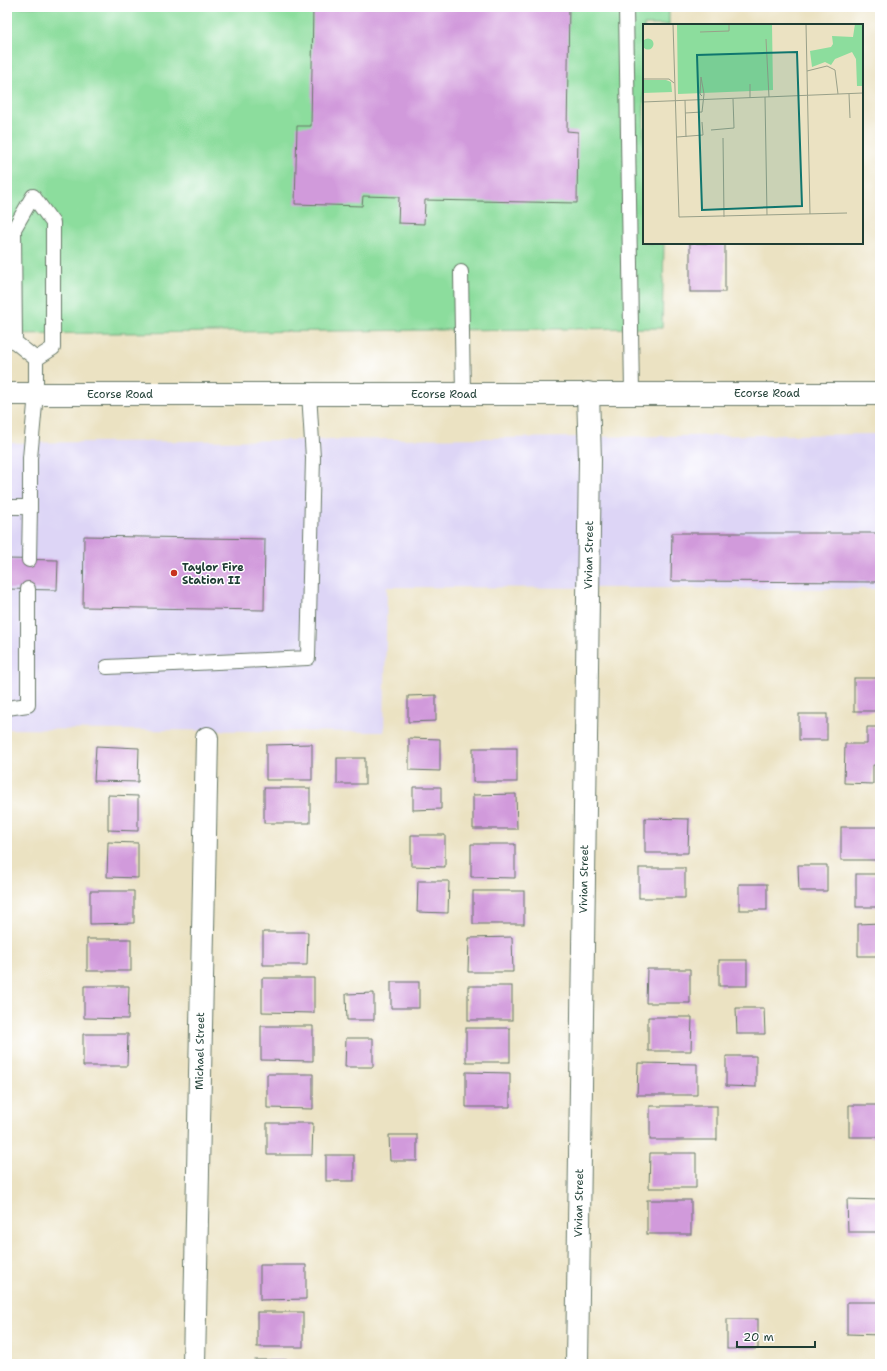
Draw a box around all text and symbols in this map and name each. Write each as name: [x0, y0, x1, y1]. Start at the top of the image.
inset map: [643, 24, 863, 244]
street label: Ecorse Road: [734, 386, 800, 401]
street label: Ecorse Road: [87, 387, 153, 402]
street label: Ecorse Road: [411, 387, 477, 402]
street label: Vivian Street: [581, 520, 597, 590]
place label: Taylor Fire Station II: [182, 560, 244, 588]
marker: Taylor Fire Station II: [169, 568, 179, 578]
street label: Vivian Street: [576, 844, 592, 914]
street label: Michael Street: [192, 1012, 208, 1090]
street label: Vivian Street: [571, 1168, 587, 1238]
scale bar: [737, 1323, 815, 1349]
text: 20 m: [743, 1329, 774, 1345]

